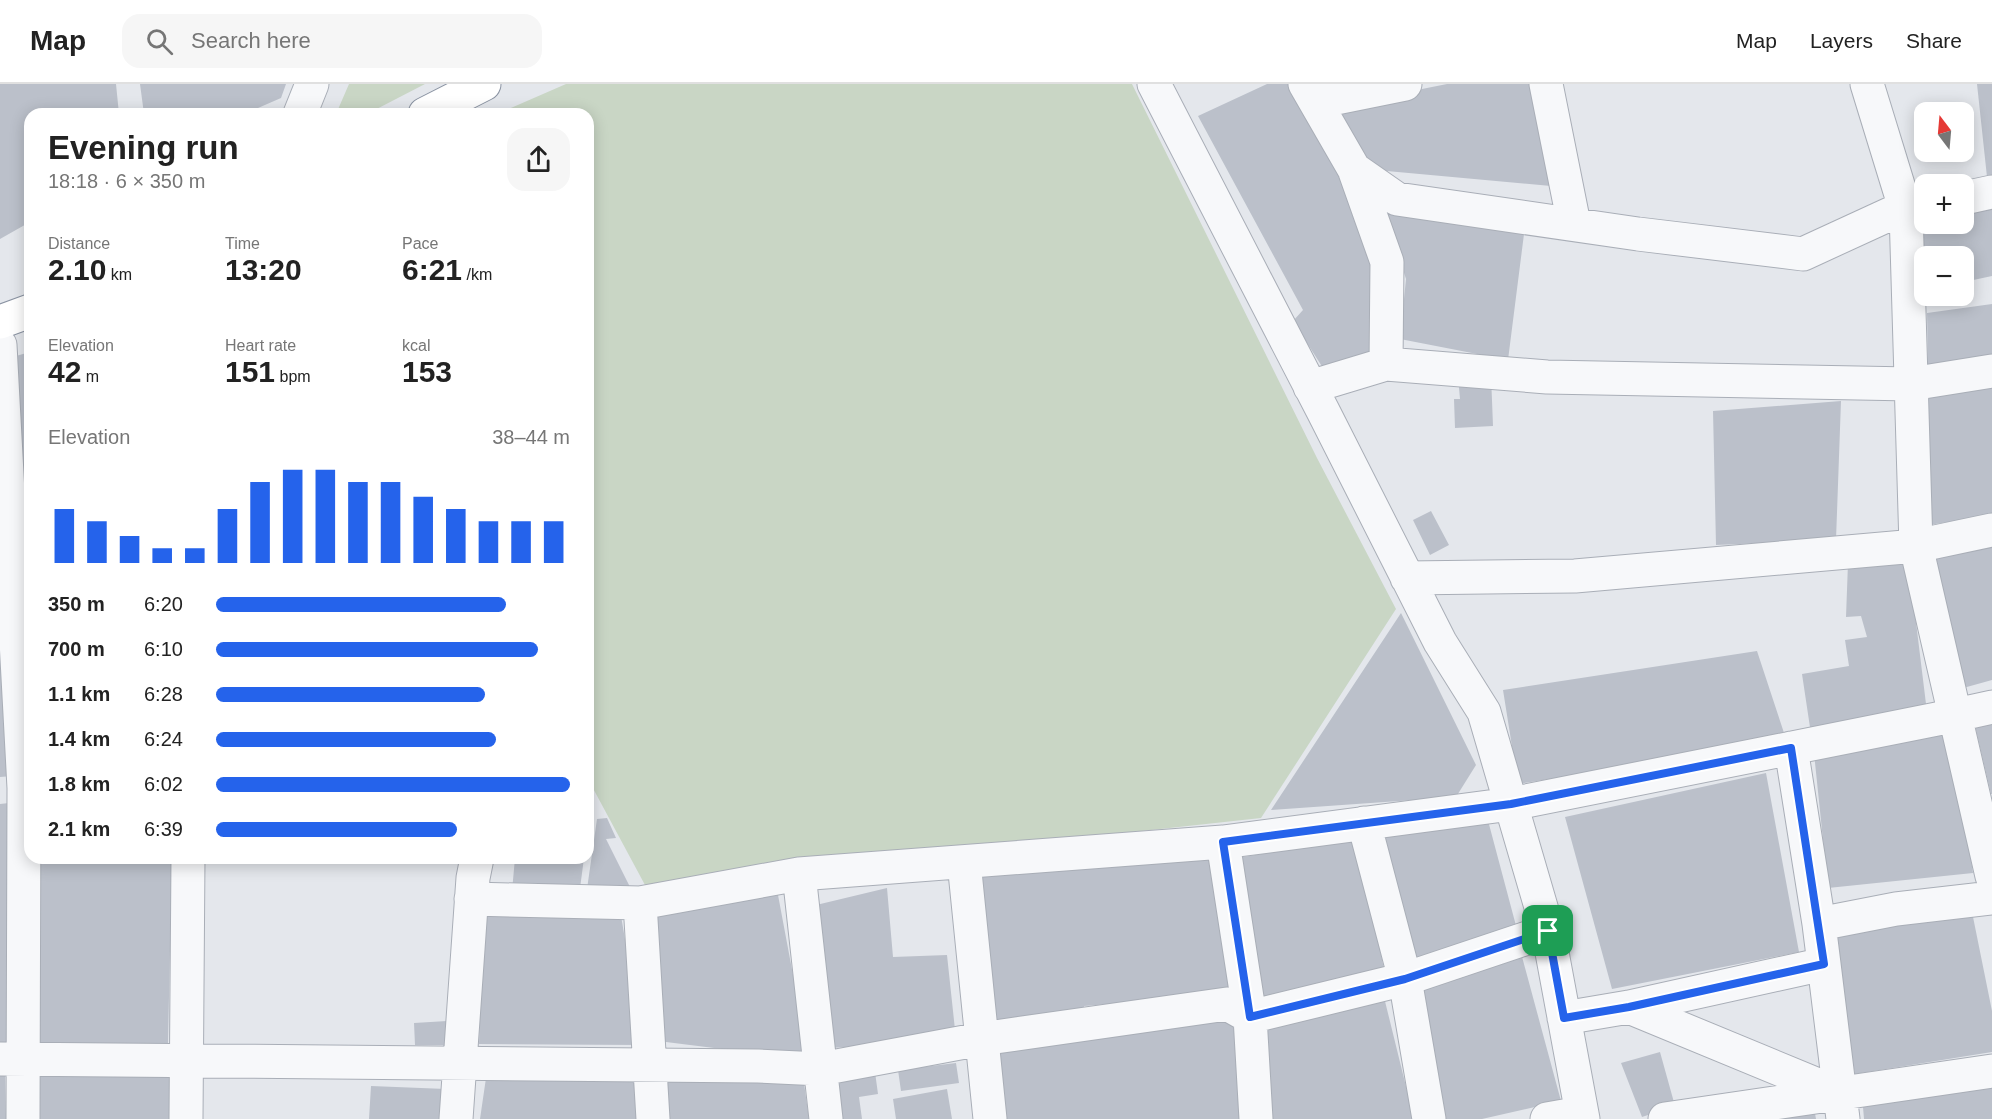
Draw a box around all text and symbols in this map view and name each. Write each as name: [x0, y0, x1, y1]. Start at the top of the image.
search box: [122, 14, 542, 68]
text: Map: [30, 25, 86, 56]
icon: search: [143, 25, 176, 58]
text: Search here: [191, 28, 311, 53]
text: Map: [1736, 29, 1777, 52]
text: Layers: [1810, 29, 1873, 52]
text: Share: [1906, 29, 1962, 52]
north arrow: [1914, 102, 1974, 162]
map controls: [1914, 102, 1974, 306]
button: share: [507, 128, 570, 191]
text: Evening run: [48, 129, 239, 166]
text: 18:18 · 6 × 350 m: [48, 170, 205, 192]
button: +: [1914, 174, 1974, 234]
text: Distance: [48, 235, 110, 252]
text: Time: [225, 235, 260, 252]
text: Pace: [402, 235, 438, 252]
button: −: [1914, 246, 1974, 306]
text: 2.10: [48, 253, 106, 286]
text: 13:20: [225, 253, 302, 286]
text: 6:21: [402, 253, 462, 286]
text: km: [106, 266, 132, 283]
text: /km: [462, 266, 492, 283]
text: Elevation: [48, 337, 114, 354]
text: Heart rate: [225, 337, 296, 354]
text: kcal: [402, 337, 430, 354]
text: 42: [48, 355, 81, 388]
text: 151: [225, 355, 275, 388]
text: 153: [402, 355, 452, 388]
text: m: [81, 368, 99, 385]
text: bpm: [275, 368, 311, 385]
text: Elevation: [48, 426, 130, 448]
text: 38–44 m: [492, 426, 570, 448]
text: 350 m: [48, 593, 105, 615]
text: 6:20: [144, 593, 183, 615]
text: 700 m: [48, 638, 105, 660]
text: 6:10: [144, 638, 183, 660]
text: 1.1 km: [48, 683, 110, 705]
text: 6:28: [144, 683, 183, 705]
text: 1.4 km: [48, 728, 110, 750]
text: 6:24: [144, 728, 183, 750]
text: 1.8 km: [48, 773, 110, 795]
text: 6:02: [144, 773, 183, 795]
text: 2.1 km: [48, 818, 110, 840]
text: 6:39: [144, 818, 183, 840]
pin: [1522, 905, 1573, 956]
icon: arrive: [1531, 914, 1564, 947]

